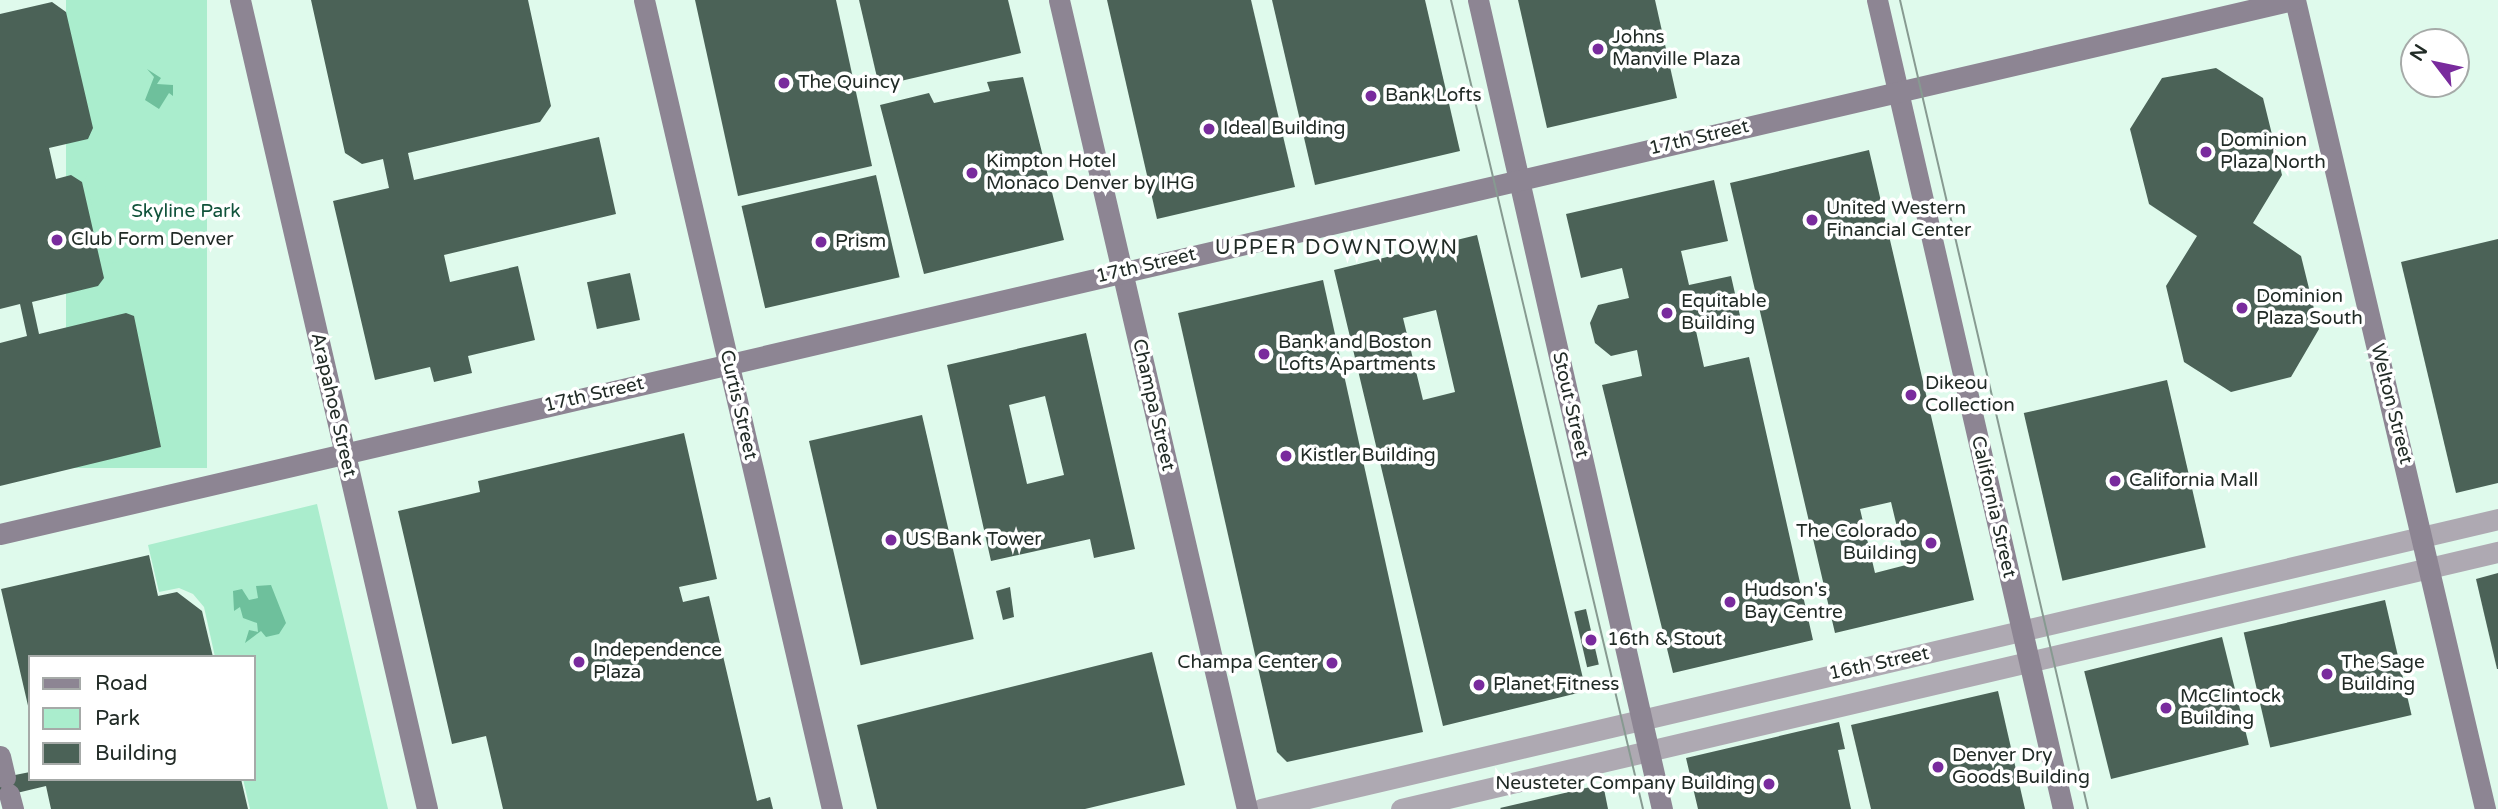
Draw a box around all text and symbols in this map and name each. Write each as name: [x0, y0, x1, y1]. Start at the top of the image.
place label: Johns Manville Plaza: [1612, 27, 1741, 71]
north arrow: [2400, 28, 2470, 98]
marker: Johns Manville Plaza: [1590, 41, 1606, 57]
text: N: [2406, 41, 2432, 65]
place label: The Quincy: [798, 72, 900, 94]
marker: The Quincy: [776, 75, 792, 91]
place label: Bank Lofts: [1385, 85, 1482, 107]
marker: Bank Lofts: [1363, 88, 1379, 104]
street label: 17th Street: [1647, 115, 1751, 161]
place label: Ideal Building: [1223, 118, 1346, 140]
marker: Ideal Building: [1201, 121, 1217, 137]
place label: Dominion Plaza North: [2220, 130, 2326, 174]
marker: Dominion Plaza North: [2198, 144, 2214, 160]
place label: Kimpton Hotel Monaco Denver by IHG: [986, 151, 1195, 195]
marker: Kimpton Hotel Monaco Denver by IHG: [964, 165, 980, 181]
place label: United Western Financial Center: [1826, 198, 1971, 242]
park label: Skyline Park: [131, 201, 241, 223]
marker: United Western Financial Center: [1804, 212, 1820, 228]
place label: Club Form Denver: [71, 229, 233, 251]
place label: Prism: [835, 231, 886, 253]
marker: Club Form Denver: [49, 232, 65, 248]
marker: Prism: [813, 234, 829, 250]
district label: UPPER DOWNTOWN: [1217, 235, 1457, 261]
street label: 17th Street: [1094, 243, 1198, 289]
place label: Dominion Plaza South: [2256, 286, 2363, 330]
place label: Equitable Building: [1681, 291, 1767, 335]
marker: Dominion Plaza South: [2234, 300, 2250, 316]
marker: Equitable Building: [1659, 305, 1675, 321]
street label: Arapahoe Street: [305, 330, 361, 480]
place label: Bank and Boston Lofts Apartments: [1278, 332, 1436, 376]
street label: Champa Street: [1127, 337, 1179, 473]
street label: Welton Street: [2365, 341, 2417, 467]
marker: Bank and Boston Lofts Apartments: [1256, 346, 1272, 362]
street label: Curtis Street: [714, 348, 762, 462]
street label: Stout Street: [1547, 350, 1593, 460]
street label: 17th Street: [542, 372, 646, 418]
place label: Dikeou Collection: [1925, 373, 2015, 417]
marker: Dikeou Collection: [1903, 387, 1919, 403]
street label: California Street: [1966, 434, 2020, 580]
place label: Kistler Building: [1300, 445, 1436, 467]
marker: Kistler Building: [1278, 448, 1294, 464]
place label: California Mall: [2129, 470, 2258, 492]
marker: California Mall: [2107, 473, 2123, 489]
place label: The Colorado Building: [1796, 521, 1917, 565]
place label: US Bank Tower: [905, 529, 1041, 551]
marker: US Bank Tower: [883, 532, 899, 548]
marker: The Colorado Building: [1923, 535, 1939, 551]
place label: Hudson's Bay Centre: [1744, 580, 1843, 624]
marker: Hudson's Bay Centre: [1722, 594, 1738, 610]
place label: 16th & Stout: [1607, 629, 1722, 651]
marker: 16th & Stout: [1581, 630, 1601, 650]
place label: Independence Plaza: [593, 640, 722, 684]
street label: 16th Street: [1827, 642, 1931, 686]
place label: Champa Center: [1177, 652, 1318, 674]
place label: The Sage Building: [2341, 652, 2425, 696]
marker: Independence Plaza: [571, 654, 587, 670]
legend: [28, 655, 256, 781]
marker: Champa Center: [1324, 655, 1340, 671]
marker: The Sage Building: [2319, 666, 2335, 682]
text: Road: [95, 671, 148, 696]
place label: Planet Fitness: [1493, 674, 1619, 696]
marker: Planet Fitness: [1471, 677, 1487, 693]
place label: McClintock Building: [2180, 686, 2281, 730]
marker: McClintock Building: [2158, 700, 2174, 716]
text: Park: [95, 706, 140, 731]
text: Building: [95, 741, 177, 766]
place label: Denver Dry Goods Building: [1952, 745, 2090, 789]
marker: Denver Dry Goods Building: [1930, 759, 1946, 775]
place label: Neusteter Company Building: [1495, 773, 1755, 795]
marker: Neusteter Company Building: [1761, 776, 1777, 792]

